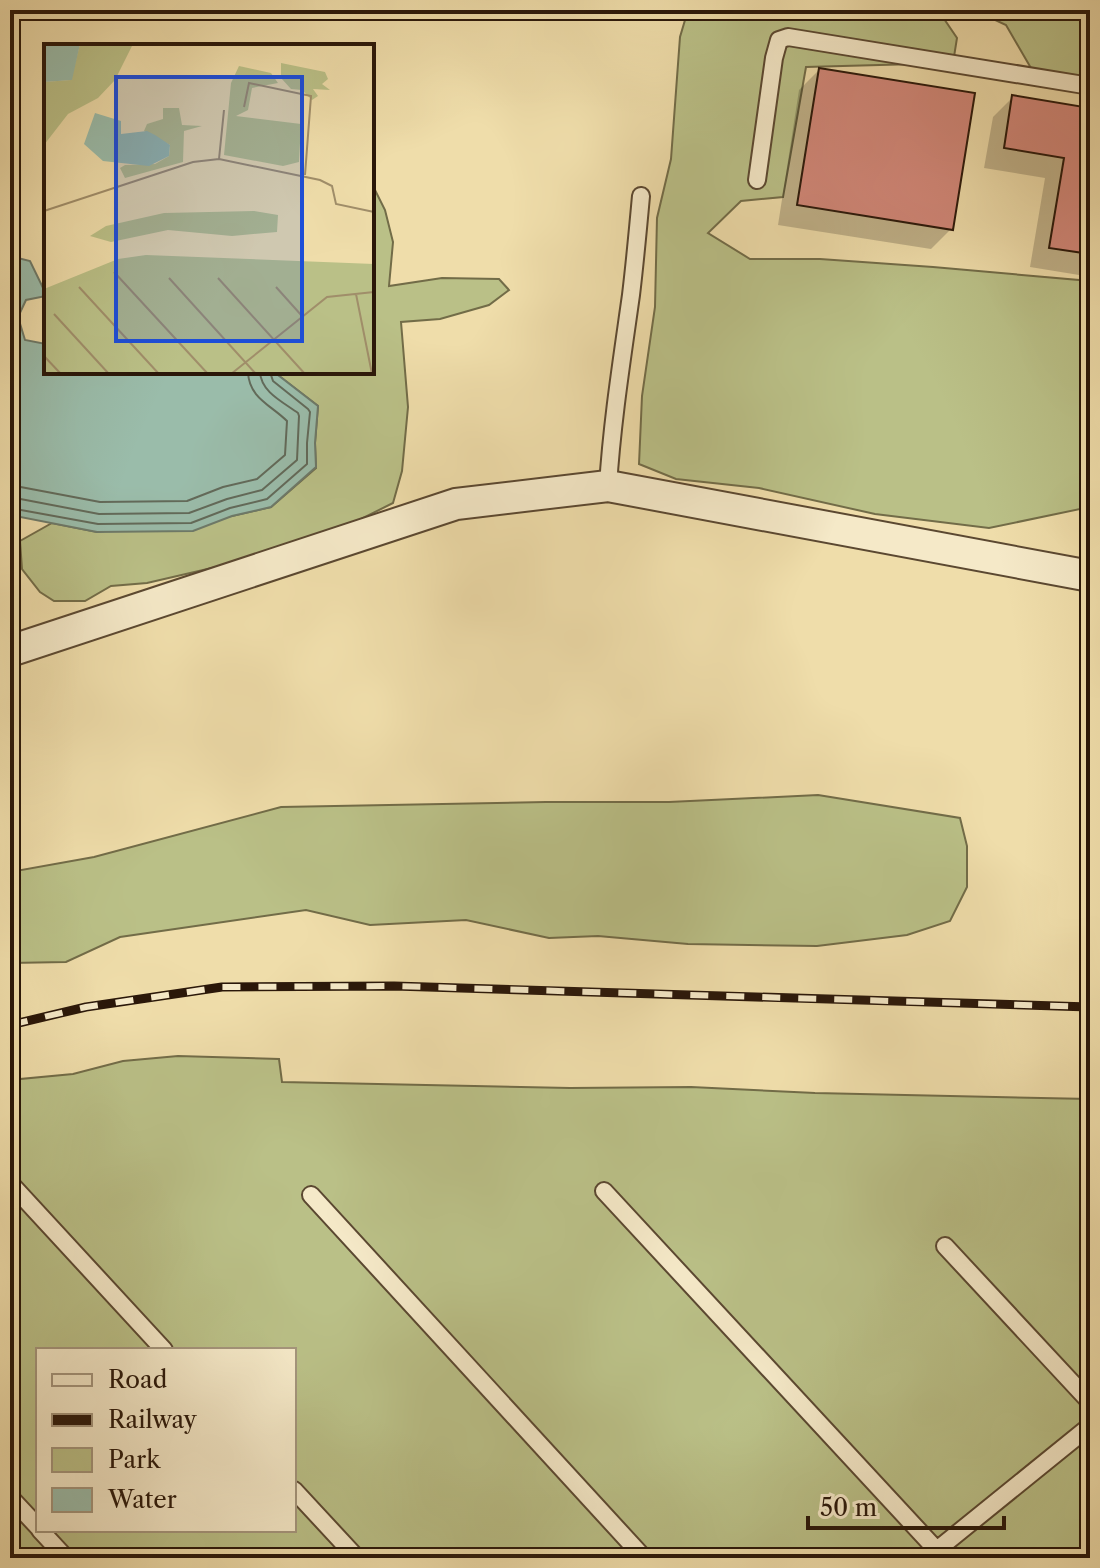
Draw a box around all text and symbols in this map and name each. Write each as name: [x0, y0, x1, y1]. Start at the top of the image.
inset map: [44, 44, 374, 374]
legend: [36, 1348, 296, 1532]
text: Road: [108, 1365, 168, 1394]
text: Railway: [108, 1405, 198, 1434]
text: Park: [108, 1445, 161, 1474]
scale bar: [808, 1480, 1004, 1530]
text: Water: [107, 1485, 177, 1514]
text: 50 m: [820, 1493, 877, 1522]

